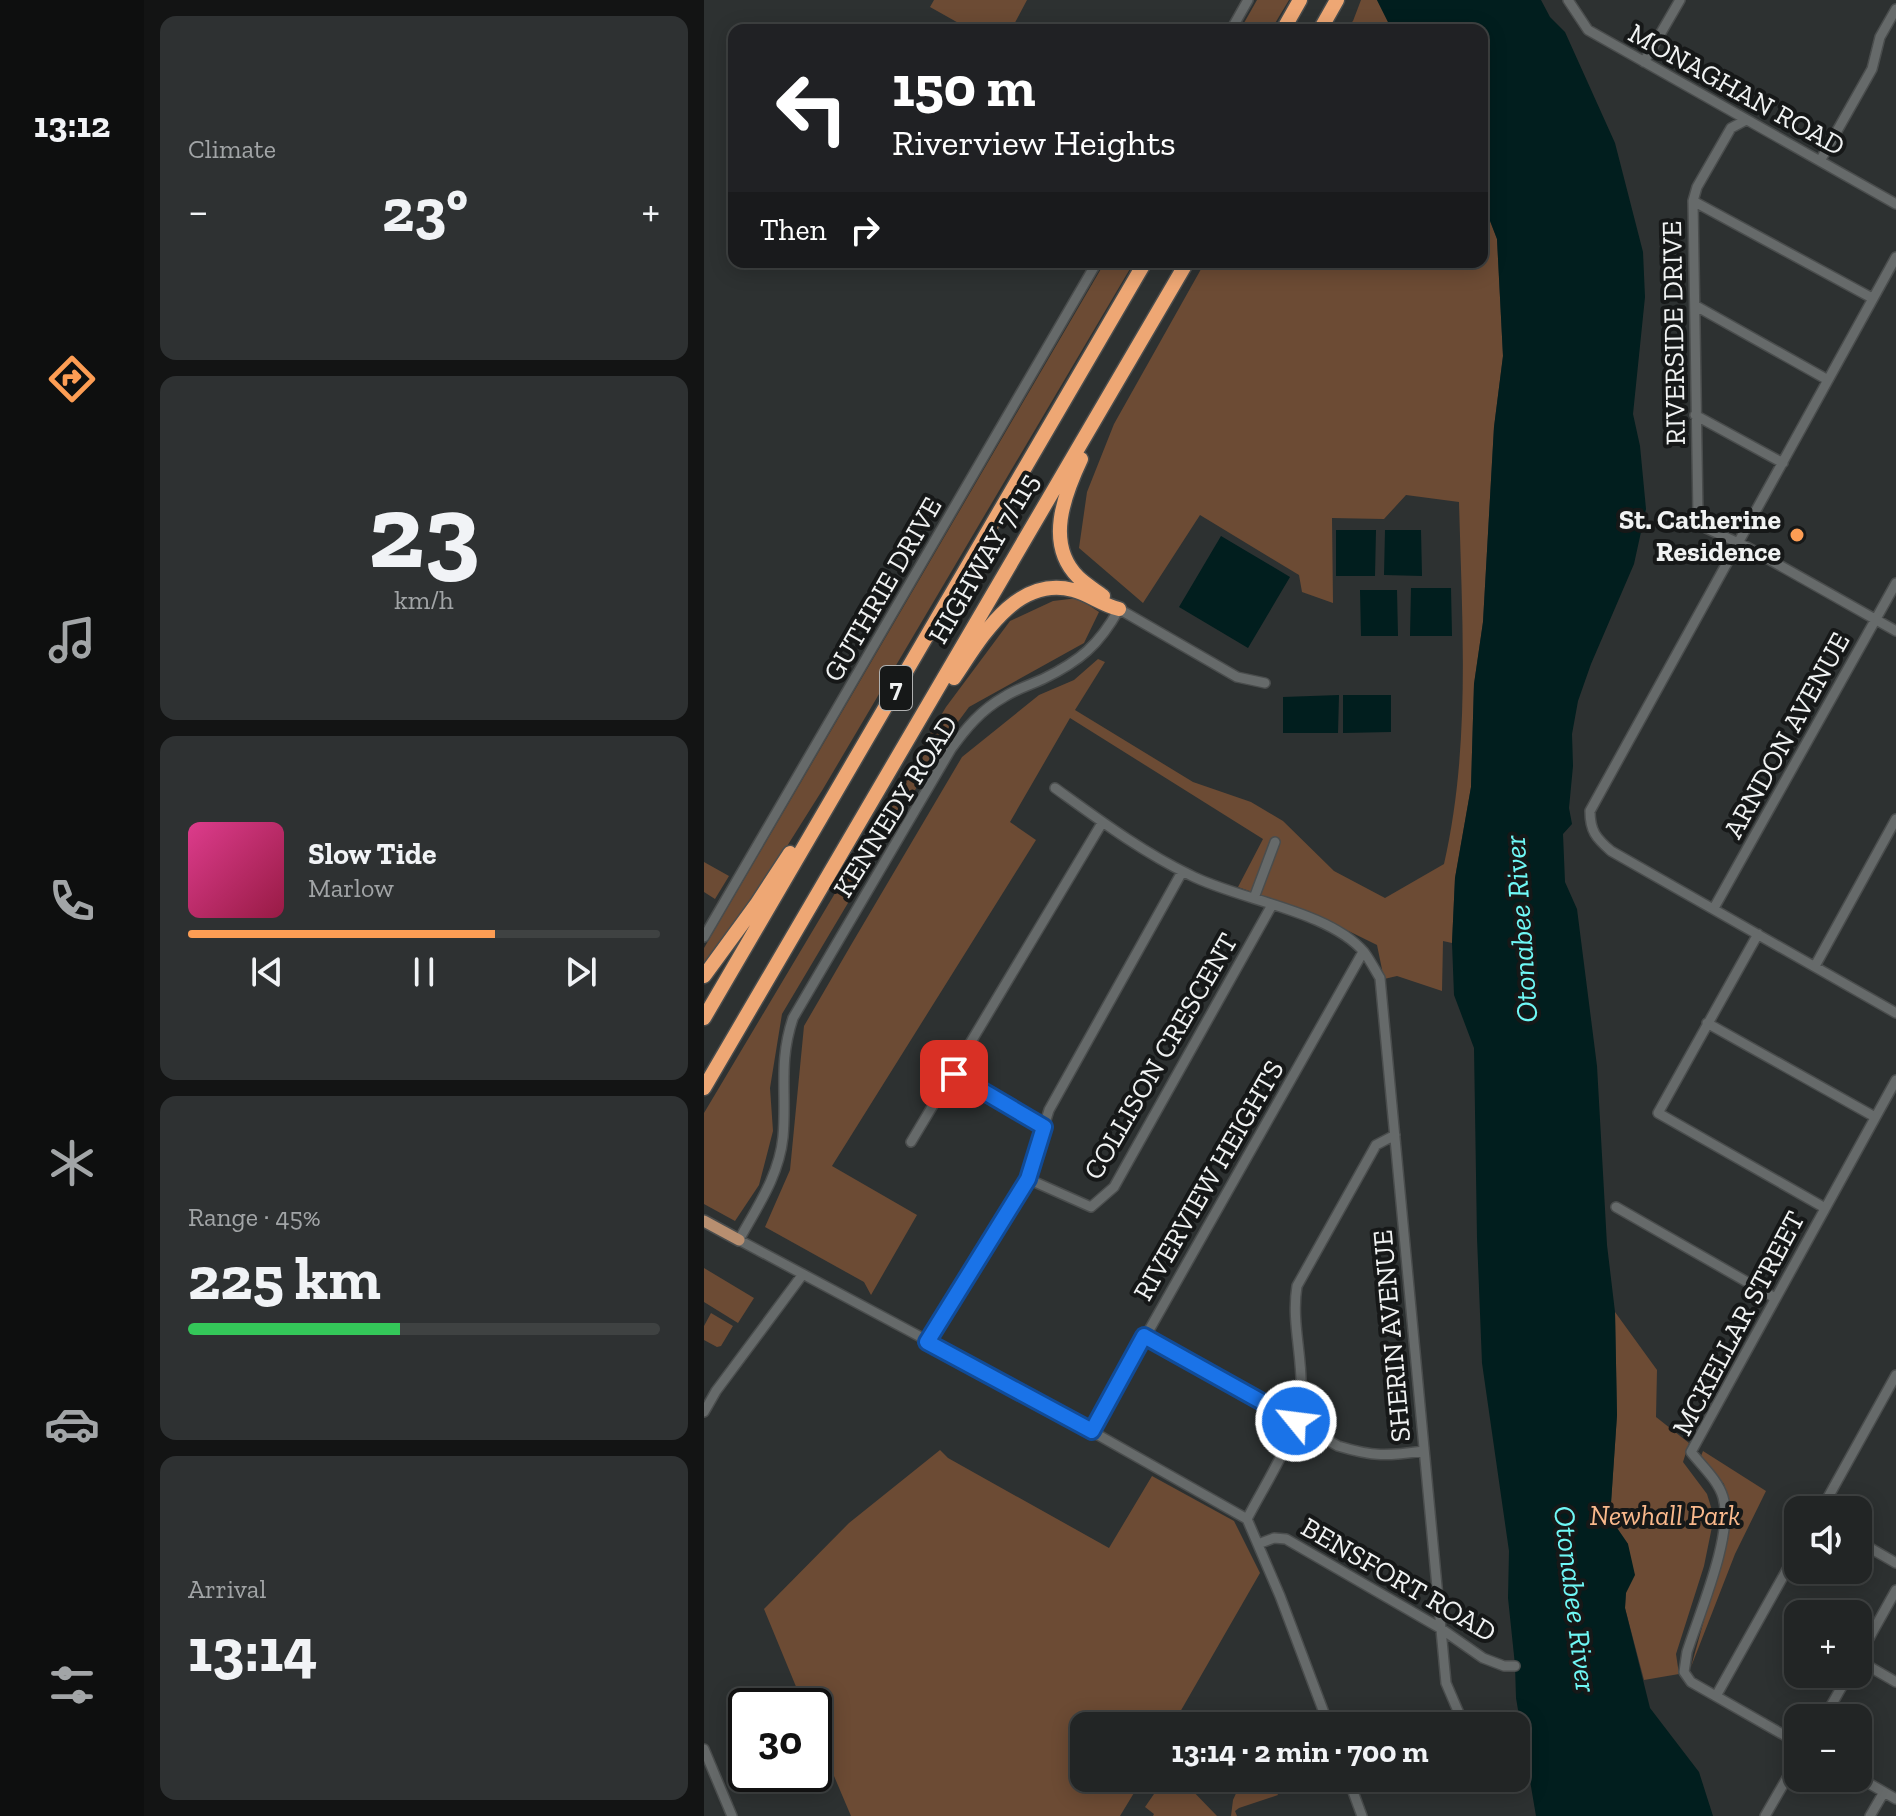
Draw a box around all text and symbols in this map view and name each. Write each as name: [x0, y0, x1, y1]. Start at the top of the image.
street label: MONAGHAN ROAD: [1623, 16, 1851, 163]
text: 150 m: [892, 53, 1036, 120]
icon: left: [760, 56, 864, 160]
text: 13:12: [34, 103, 110, 146]
text: Riverview Heights: [892, 121, 1176, 164]
text: Climate: [188, 133, 276, 165]
text: 23°: [382, 174, 468, 246]
text: −: [188, 184, 209, 237]
text: +: [641, 184, 660, 237]
icon: right: [843, 208, 887, 252]
text: Then: [760, 212, 827, 248]
street label: RIVERSIDE DRIVE: [1655, 220, 1692, 446]
icon: directions: [44, 351, 100, 407]
street label: HIGHWAY 7/115: [921, 467, 1046, 649]
text: 23: [368, 469, 480, 594]
street label: GUTHRIE DRIVE: [816, 491, 949, 687]
place label: St. Catherine Residence: [1619, 503, 1781, 568]
marker: St. Catherine Residence: [1788, 526, 1806, 544]
text: km/h: [394, 584, 454, 616]
icon: music: [44, 612, 100, 668]
street label: ARNDON AVENUE: [1716, 627, 1857, 844]
road number: 7: [880, 666, 912, 710]
street label: KENNEDY ROAD: [826, 709, 965, 903]
water label: Otonabee River: [1496, 833, 1546, 1024]
text: Slow Tide: [308, 836, 436, 872]
text: Marlow: [308, 872, 394, 904]
icon: phone: [44, 873, 100, 929]
street label: COLLISON CRESCENT: [1076, 927, 1244, 1185]
icon: previous: [245, 950, 289, 994]
icon: pause: [402, 950, 446, 994]
icon: next: [559, 950, 603, 994]
pin: [920, 1040, 988, 1108]
icon: arrive: [932, 1052, 976, 1096]
street label: RIVERVIEW HEIGHTS: [1126, 1054, 1291, 1306]
icon: climate: [44, 1135, 100, 1191]
text: Range · 45%: [188, 1201, 321, 1233]
street label: MCKELLAR STREET: [1665, 1206, 1811, 1441]
street label: SHERIN AVENUE: [1366, 1228, 1417, 1444]
text: 225 km: [188, 1242, 381, 1314]
position arrow: [1254, 1379, 1338, 1463]
icon: car: [44, 1396, 100, 1452]
map controls: [1784, 1496, 1872, 1792]
button: sound: [1784, 1496, 1872, 1584]
park label: Newhall Park: [1590, 1499, 1740, 1532]
water label: Otonabee River: [1546, 1504, 1604, 1695]
street label: BENSFORT ROAD: [1295, 1510, 1502, 1649]
text: Arrival: [188, 1573, 266, 1605]
button: +: [1784, 1600, 1872, 1688]
text: 13:14: [188, 1614, 318, 1686]
icon: filters: [44, 1657, 100, 1713]
speed limit sign: 30: [728, 1688, 832, 1792]
button: −: [1784, 1704, 1872, 1792]
text: 13:14 · 2 min · 700 m: [1171, 1734, 1429, 1770]

